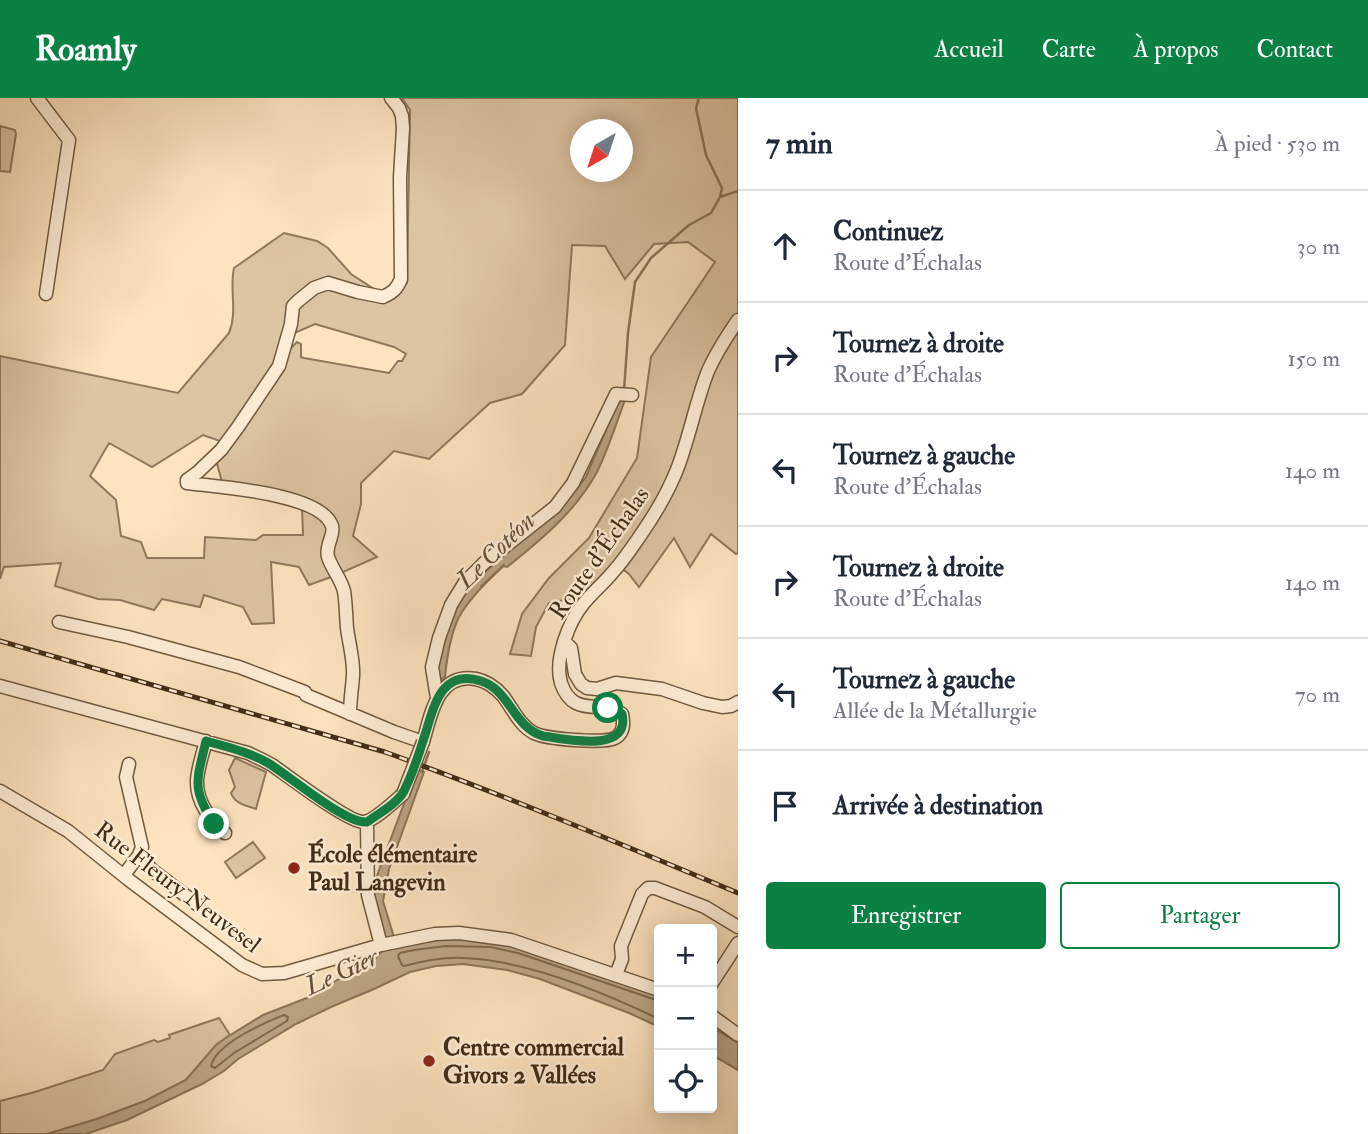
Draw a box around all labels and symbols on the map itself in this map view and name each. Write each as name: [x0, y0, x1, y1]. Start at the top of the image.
north arrow: [570, 119, 633, 182]
street label: Route d'Échalas: [541, 480, 657, 626]
water label: Le Cotéon: [449, 505, 542, 597]
route start: [592, 692, 623, 723]
route end: [198, 808, 229, 839]
street label: Rue Fleury Neuvesel: [88, 815, 267, 960]
place label: École élémentaire Paul Langevin: [308, 838, 477, 898]
marker: École élémentaire Paul Langevin: [286, 860, 302, 876]
water label: Le Gier: [299, 941, 384, 1003]
place label: Centre commercial Givors 2 Vallées: [443, 1032, 625, 1091]
marker: Centre commercial Givors 2 Vallées: [421, 1053, 437, 1069]

